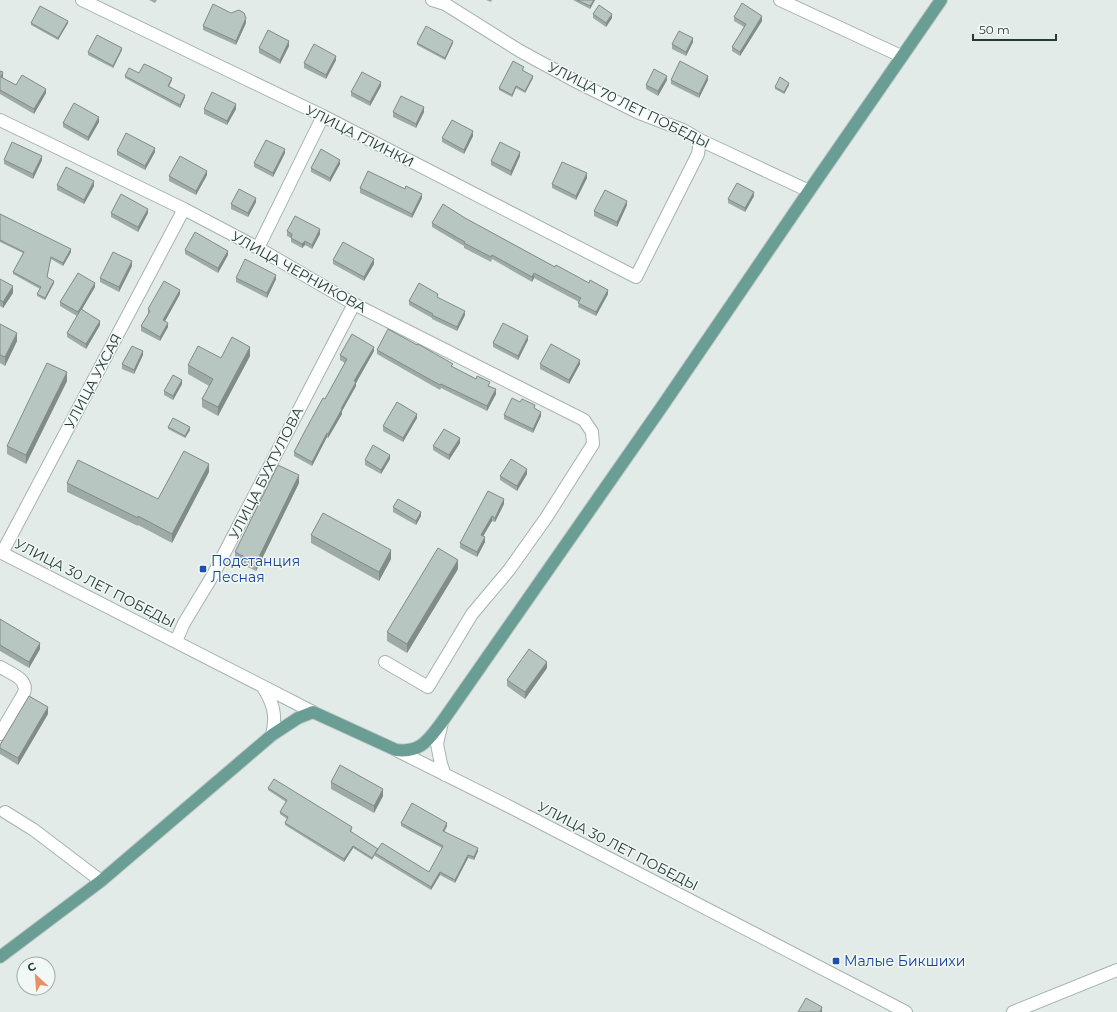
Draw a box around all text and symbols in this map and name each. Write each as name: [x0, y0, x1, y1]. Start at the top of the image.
scale bar: [973, 16, 1056, 42]
text: 50 m: [979, 22, 1010, 37]
street label: УЛИЦА 70 ЛЕТ ПОБЕДЫ: [545, 58, 713, 152]
street label: УЛИЦА ГЛИНКИ: [303, 101, 417, 171]
street label: УЛИЦА ЧЕРНИКОВА: [228, 227, 370, 317]
street label: УЛИЦА УХСАЯ: [60, 330, 126, 432]
street label: УЛИЦА БУХТУЛОВА: [225, 403, 307, 542]
street label: УЛИЦА 30 ЛЕТ ПОБЕДЫ: [12, 535, 178, 631]
place label: Подстанция Лесная: [211, 552, 300, 586]
marker: Подстанция Лесная: [198, 564, 208, 574]
street label: УЛИЦА 30 ЛЕТ ПОБЕДЫ: [535, 798, 701, 894]
place label: Малые Бикшихи: [844, 952, 965, 970]
north arrow: [16, 956, 56, 996]
marker: Малые Бикшихи: [831, 956, 841, 966]
text: С: [25, 959, 38, 975]

